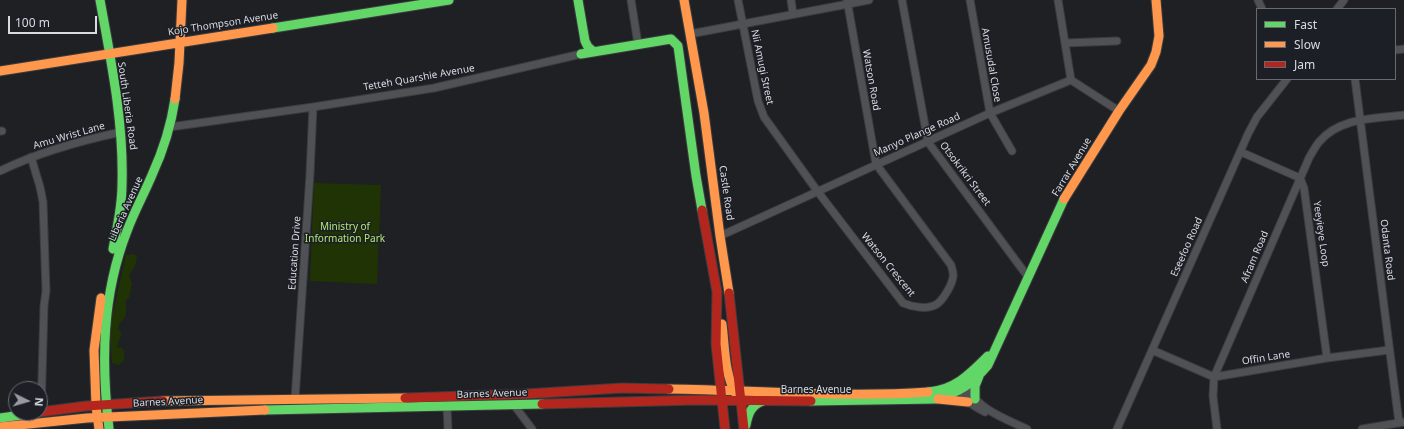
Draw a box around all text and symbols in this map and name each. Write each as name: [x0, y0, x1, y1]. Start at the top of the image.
scale bar: [10, 8, 99, 34]
legend: [1256, 8, 1396, 80]
street label: Kojo Thompson Avenue: [167, 9, 279, 39]
text: 100 m: [15, 14, 50, 31]
text: Fast: [1294, 16, 1317, 33]
street label: Amusudal Close: [979, 27, 1003, 103]
street label: Nii Amugi Street: [748, 28, 776, 106]
text: Slow: [1294, 36, 1320, 53]
street label: Watson Road: [860, 48, 882, 112]
text: Jam: [1294, 56, 1315, 73]
street label: South Liberia Road: [115, 61, 139, 151]
street label: Tetteh Quarshie Avenue: [362, 62, 476, 94]
street label: Manyo Plange Road: [872, 111, 962, 159]
street label: Amu Wrist Lane: [32, 120, 106, 152]
street label: Farrar Avenue: [1050, 135, 1094, 199]
street label: Otsokrikri Street: [937, 140, 993, 208]
street label: Castle Road: [716, 165, 736, 221]
street label: Liberia Avenue: [106, 175, 146, 243]
street label: Yeeyieye Loop: [1310, 200, 1332, 268]
street label: Eseefoo Road: [1169, 215, 1205, 279]
street label: Education Drive: [286, 216, 304, 290]
street label: Odanta Road: [1377, 219, 1397, 281]
park label: Ministry of Information Park: [305, 221, 385, 244]
street label: Afram Road: [1239, 229, 1271, 285]
street label: Watson Crescent: [859, 231, 917, 299]
street label: Offin Lane: [1241, 348, 1291, 368]
north arrow: [8, 381, 48, 421]
street label: Barnes Avenue: [781, 384, 851, 396]
street label: Barnes Avenue: [457, 387, 527, 401]
street label: Barnes Avenue: [132, 394, 204, 410]
text: N: [32, 397, 47, 407]

